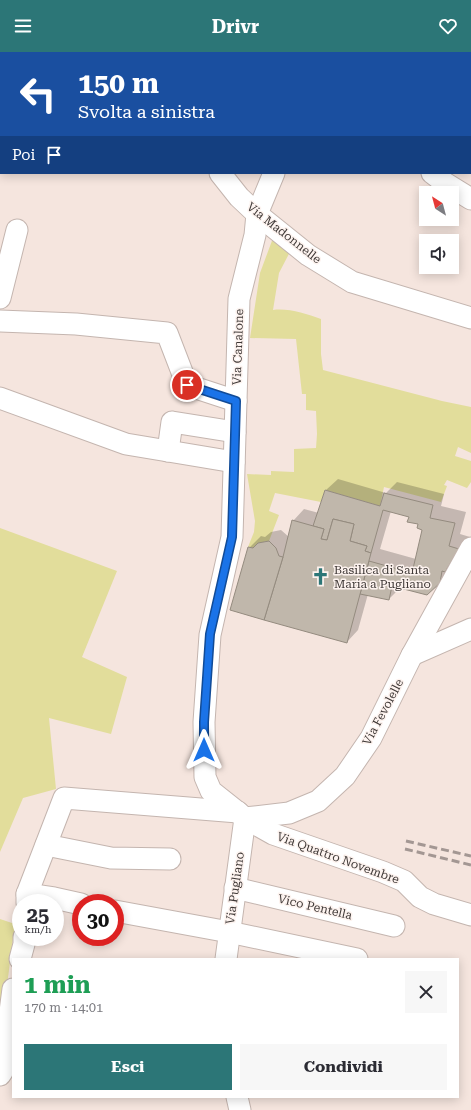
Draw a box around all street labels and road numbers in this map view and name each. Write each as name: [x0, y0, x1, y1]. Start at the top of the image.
street label: Via Madonnelle: [244, 200, 324, 267]
street label: Via Canalone: [230, 308, 246, 385]
street label: Via Fevolelle: [360, 676, 407, 748]
street label: Via Quattro Novembre: [275, 829, 402, 887]
street label: Via Pugliano: [223, 851, 247, 925]
street label: Vico Pentella: [276, 892, 354, 922]

